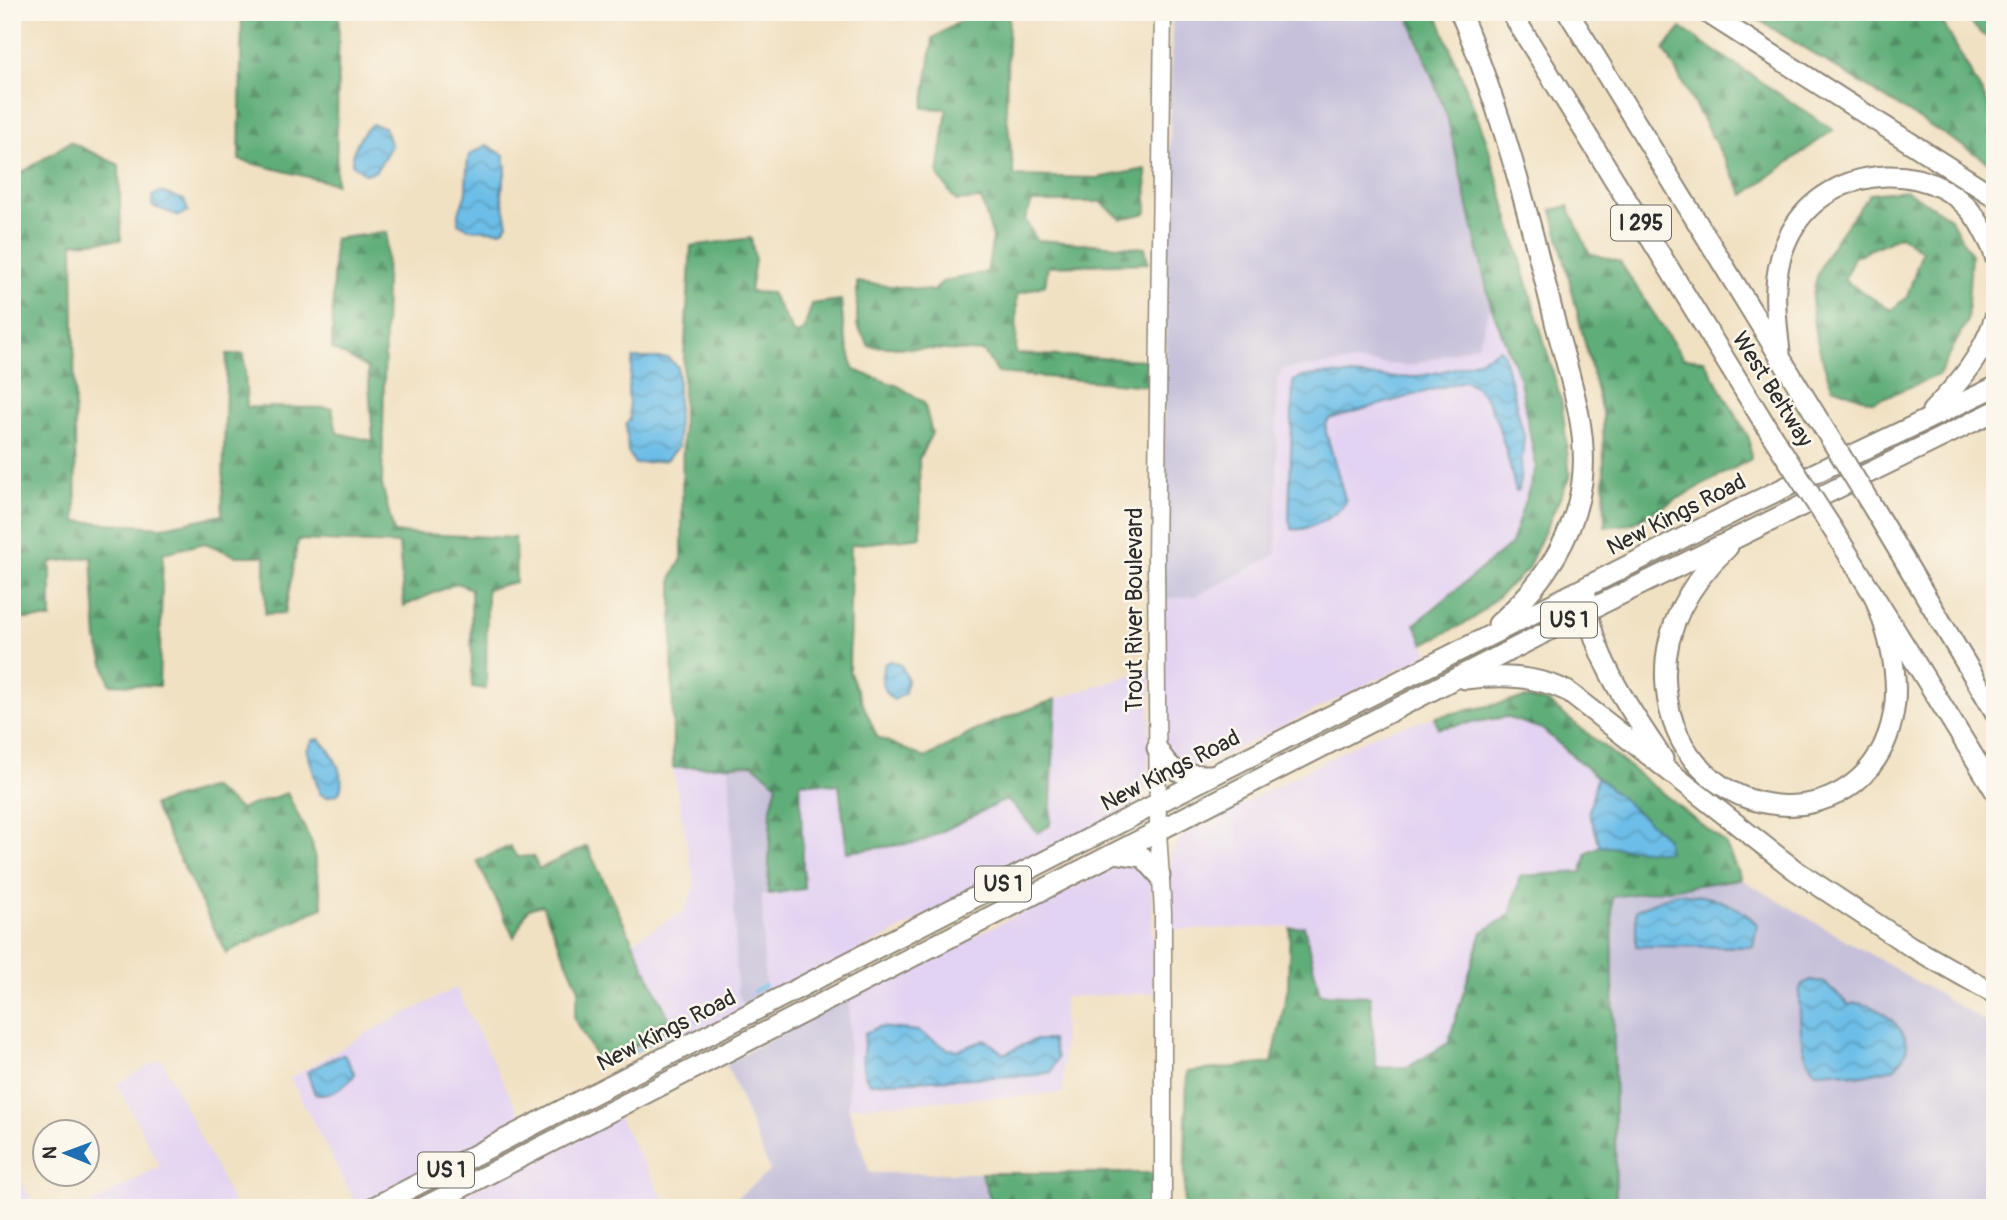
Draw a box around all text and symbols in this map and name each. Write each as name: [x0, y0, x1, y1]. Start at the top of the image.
road number: I 295: [1611, 206, 1671, 241]
street label: West Beltway: [1726, 326, 1820, 453]
street label: New Kings Road: [1602, 467, 1751, 562]
street label: Trout River Boulevard: [1120, 508, 1149, 712]
road number: US 1: [1541, 602, 1597, 638]
street label: New Kings Road: [1096, 723, 1245, 818]
road number: US 1: [975, 866, 1031, 902]
street label: New Kings Road: [592, 983, 741, 1078]
north arrow: [32, 1118, 102, 1188]
text: N: [38, 1146, 62, 1159]
road number: US 1: [418, 1152, 474, 1188]

